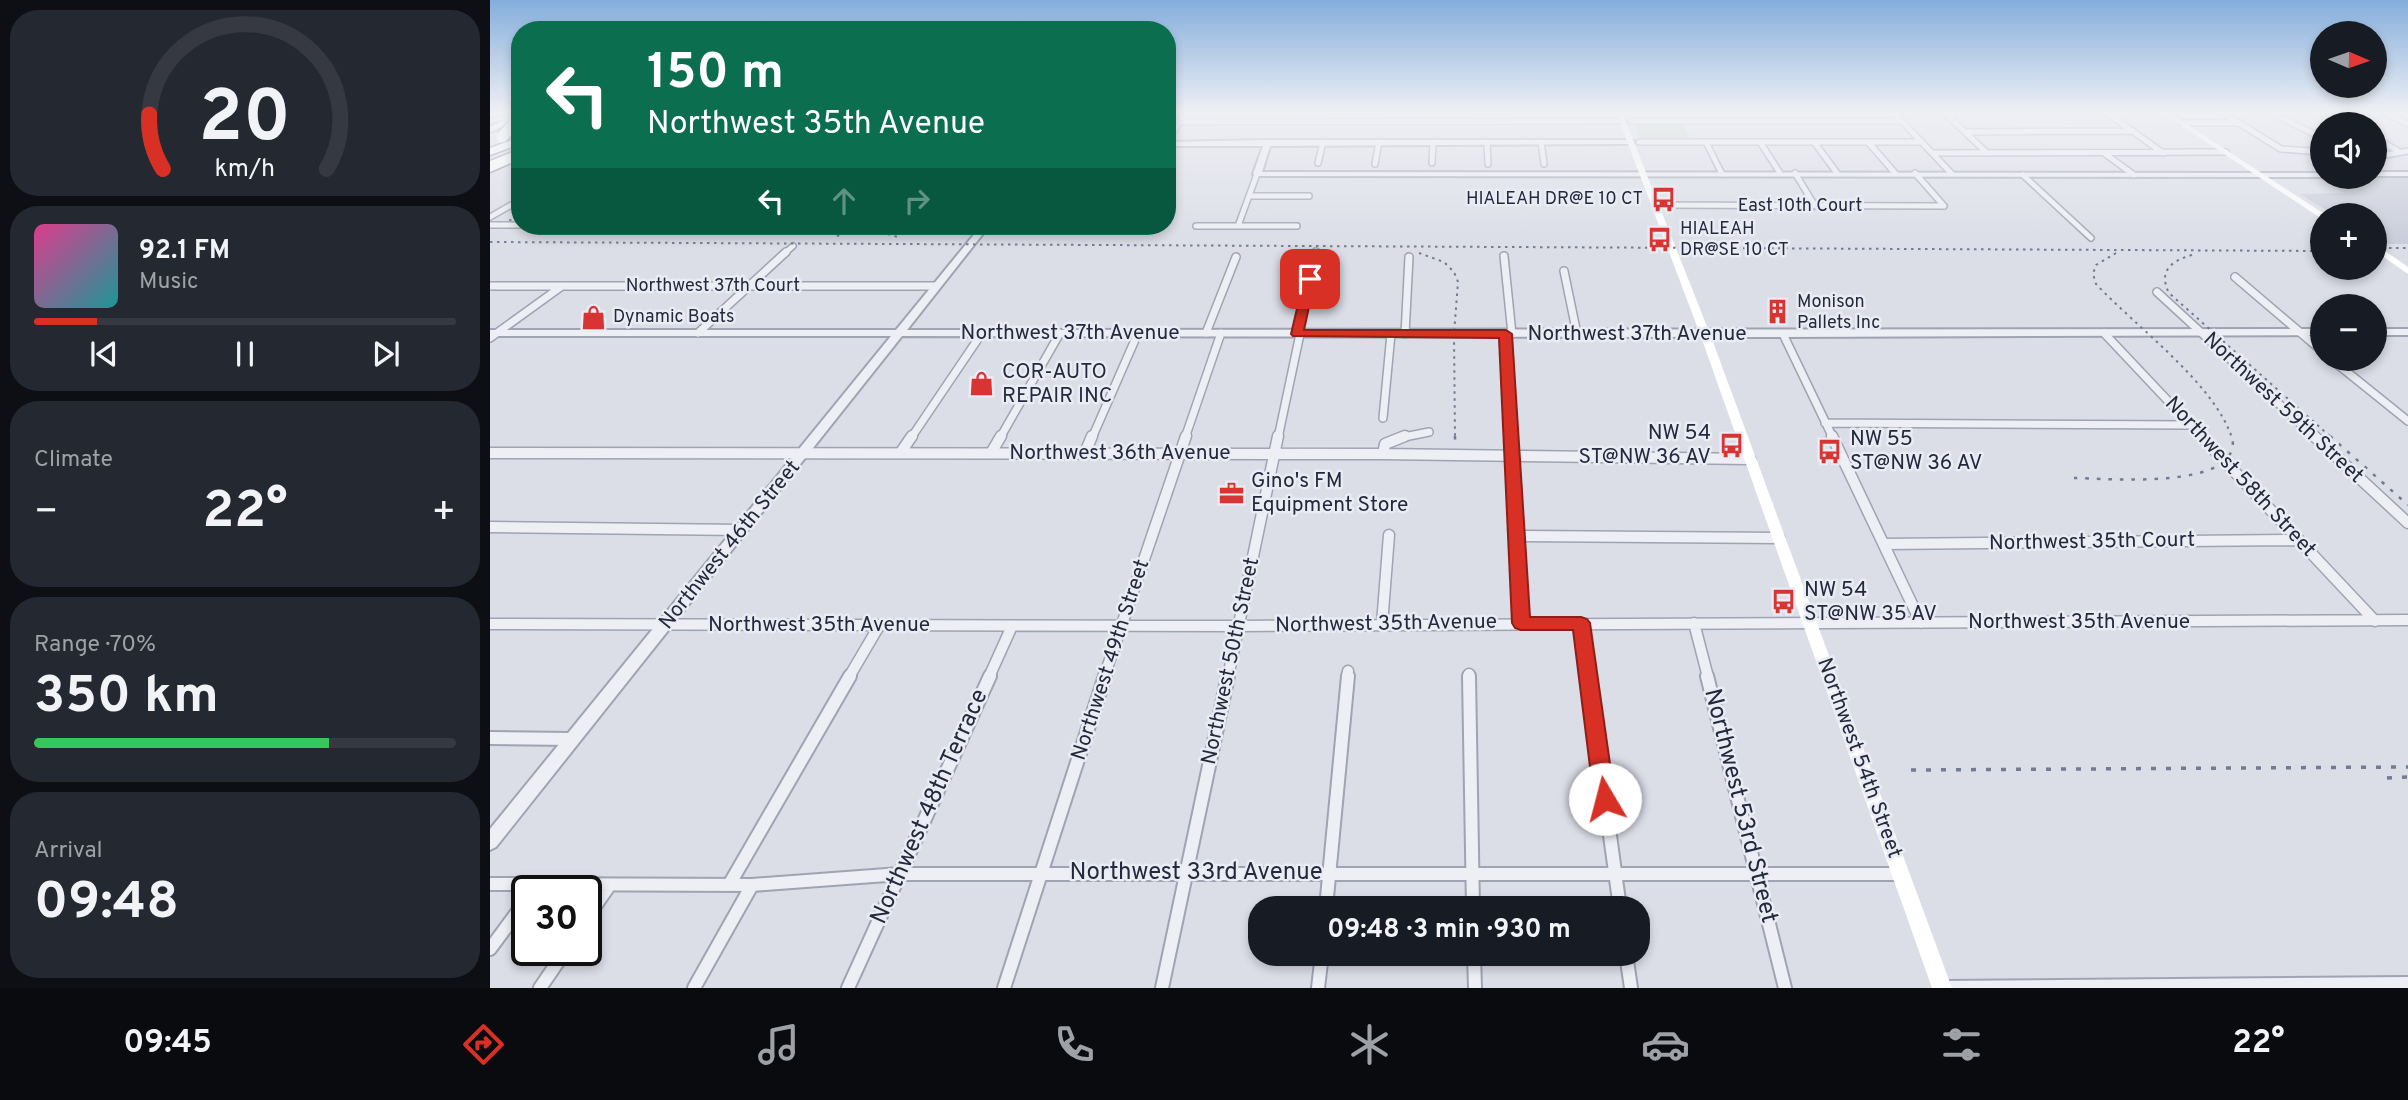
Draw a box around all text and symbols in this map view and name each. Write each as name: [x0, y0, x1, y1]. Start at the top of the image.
north arrow: [2310, 21, 2387, 98]
map controls: [2310, 21, 2387, 371]
text: 150 m: [647, 44, 784, 106]
icon: left: [532, 49, 623, 140]
text: 20: [199, 75, 291, 167]
text: Northwest 35th Avenue: [647, 105, 985, 145]
button: sound: [2310, 112, 2387, 189]
text: km/h: [215, 154, 275, 186]
icon: left: [752, 182, 790, 220]
icon: ahead: [825, 182, 863, 220]
icon: right: [898, 182, 936, 220]
bus stop icon: HIALEAH DR@E 10 CT: [1649, 185, 1677, 213]
place label: HIALEAH DR@E 10 CT: [1466, 188, 1643, 211]
street label: East 10th Court: [1738, 195, 1862, 218]
button: +: [2310, 203, 2387, 280]
place label: HIALEAH DR@SE 10 CT: [1680, 218, 1789, 262]
bus stop icon: HIALEAH DR@SE 10 CT: [1646, 225, 1674, 253]
text: 92.1 FM: [139, 235, 230, 268]
pin: [1280, 249, 1340, 309]
icon: arrive: [1291, 260, 1329, 298]
text: Music: [139, 268, 199, 297]
street label: Northwest 37th Court: [626, 275, 800, 298]
place label: Monison Pallets Inc: [1797, 291, 1880, 335]
button: −: [2310, 294, 2387, 371]
building icon: Monison Pallets Inc: [1763, 298, 1791, 326]
shop icon: Dynamic Boats: [579, 303, 607, 331]
place label: Dynamic Boats: [613, 306, 734, 329]
street label: Northwest 37th Avenue: [961, 320, 1179, 347]
street label: Northwest 37th Avenue: [1528, 321, 1746, 348]
street label: Northwest 59th Street: [2197, 327, 2369, 489]
icon: previous: [85, 335, 123, 373]
icon: pause: [226, 335, 264, 373]
icon: next: [367, 335, 405, 373]
place label: COR-AUTO REPAIR INC: [1002, 359, 1112, 410]
shop icon: COR-AUTO REPAIR INC: [968, 370, 996, 398]
street label: Northwest 58th Street: [2158, 391, 2322, 563]
place label: NW 54 ST@NW 36 AV: [1578, 420, 1711, 471]
place label: NW 55 ST@NW 36 AV: [1850, 426, 1983, 477]
bus stop icon: NW 54 ST@NW 36 AV: [1717, 431, 1745, 459]
bus stop icon: NW 55 ST@NW 36 AV: [1816, 437, 1844, 465]
street label: Northwest 36th Avenue: [1009, 440, 1231, 467]
text: Climate: [34, 446, 113, 475]
street label: Northwest 46th Street: [653, 455, 807, 635]
place label: Gino's FM Equipment Store: [1251, 468, 1408, 519]
office icon: Gino's FM Equipment Store: [1217, 479, 1245, 507]
text: 22°: [202, 480, 288, 546]
text: −: [34, 489, 59, 538]
text: +: [431, 489, 456, 538]
street label: Northwest 35th Court: [1989, 527, 2195, 557]
street label: Northwest 50th Street: [1196, 555, 1266, 767]
street label: Northwest 49th Street: [1066, 556, 1156, 764]
place label: NW 54 ST@NW 35 AV: [1804, 577, 1937, 628]
bus stop icon: NW 54 ST@NW 35 AV: [1770, 588, 1798, 616]
street label: Northwest 35th Avenue: [1275, 609, 1497, 639]
street label: Northwest 35th Avenue: [1968, 609, 2190, 636]
street label: Northwest 35th Avenue: [708, 612, 930, 639]
text: Range · 70%: [34, 631, 156, 660]
street label: Northwest 54th Street: [1810, 654, 1908, 862]
text: 350 km: [34, 665, 219, 731]
street label: Northwest 48th Terrace: [865, 685, 995, 929]
street label: Northwest 53rd Street: [1696, 686, 1784, 926]
position arrow: [1568, 762, 1642, 836]
text: Arrival: [34, 837, 103, 866]
street label: Northwest 33rd Avenue: [1069, 858, 1323, 888]
text: 09:48: [34, 871, 179, 937]
speed limit sign: 30: [511, 875, 602, 966]
text: 09:48 · 3 min · 930 m: [1327, 914, 1571, 947]
icon: directions: [459, 1020, 508, 1069]
icon: music: [754, 1020, 803, 1069]
icon: phone: [1050, 1020, 1099, 1069]
icon: climate: [1345, 1020, 1394, 1069]
icon: car: [1641, 1020, 1690, 1069]
icon: filters: [1937, 1020, 1986, 1069]
text: 09:45: [123, 1024, 212, 1064]
text: 22°: [2232, 1024, 2285, 1064]

